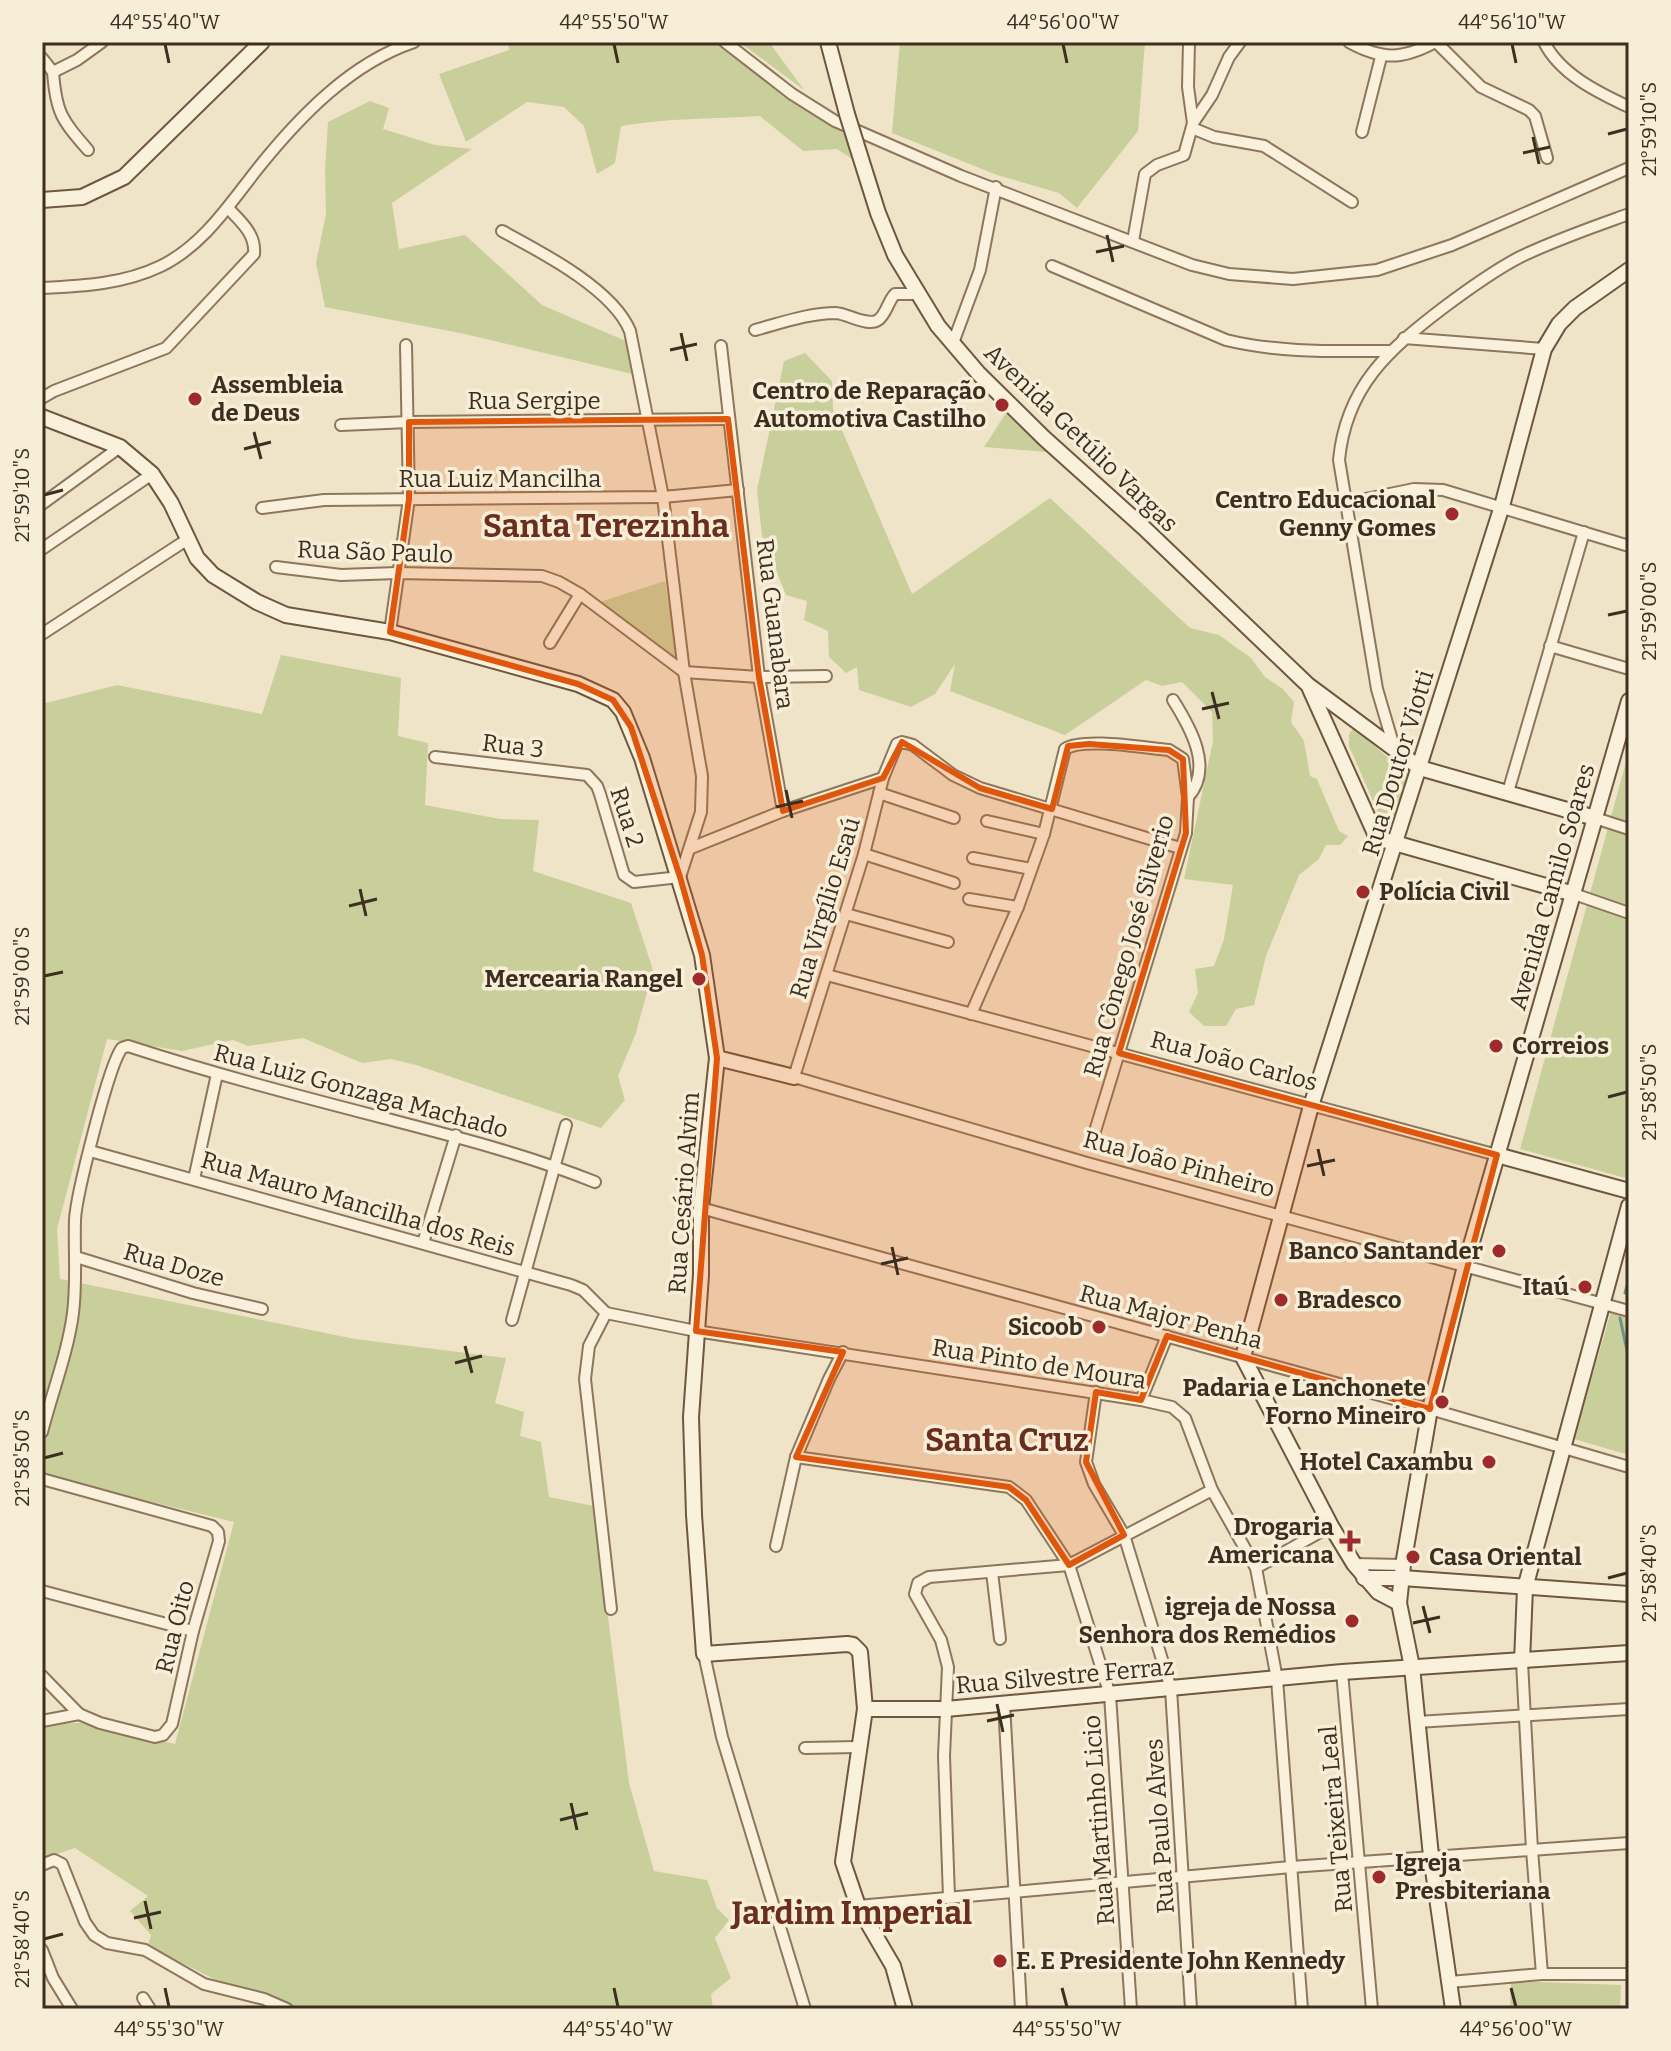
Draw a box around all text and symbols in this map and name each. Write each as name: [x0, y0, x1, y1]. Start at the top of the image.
text: 44°55'40"W: [110, 10, 221, 34]
text: 44°55'50"W: [559, 10, 669, 34]
text: 44°56'00"W: [1007, 10, 1120, 34]
text: 44°56'10"W: [1458, 10, 1566, 34]
text: 21°59'10"S: [1637, 82, 1661, 176]
street label: Avenida Getúlio Vargas: [978, 338, 1184, 538]
place label: Assembleia de Deus: [211, 371, 344, 427]
place label: Centro de Reparação Automotiva Castilho: [752, 377, 986, 433]
street label: Rua Sergipe: [467, 387, 601, 415]
marker: Assembleia de Deus: [186, 390, 204, 408]
marker: Centro de Reparação Automotiva Castilho: [993, 396, 1011, 414]
text: 21°59'10"S: [10, 448, 34, 542]
street label: Rua Luiz Mancilha: [399, 465, 601, 493]
place label: Centro Educacional Genny Gomes: [1215, 486, 1437, 542]
marker: Centro Educacional Genny Gomes: [1443, 505, 1461, 523]
district label: Santa Terezinha: [483, 507, 729, 545]
street label: Rua São Paulo: [296, 535, 454, 569]
street label: Rua Guanabara: [751, 537, 799, 711]
text: 21°59'00"S: [1637, 561, 1661, 661]
street label: Rua Doutor Viotti: [1356, 667, 1440, 859]
street label: Rua 3: [481, 728, 545, 764]
street label: Avenida Camilo Soares: [1503, 761, 1601, 1013]
street label: Rua 2: [604, 784, 650, 850]
street label: Rua Cônego José Silverio: [1078, 812, 1180, 1080]
street label: Rua Virgílio Esaú: [784, 814, 866, 1002]
place label: Polícia Civil: [1379, 878, 1510, 906]
marker: Polícia Civil: [1354, 883, 1372, 901]
text: 21°59'00"S: [10, 926, 34, 1026]
place label: Mercearia Rangel: [484, 965, 684, 993]
marker: Mercearia Rangel: [690, 970, 708, 988]
street label: Rua João Carlos: [1147, 1025, 1321, 1097]
place label: Correios: [1512, 1032, 1609, 1060]
marker: Correios: [1487, 1037, 1505, 1055]
street label: Rua Luiz Gonzaga Machado: [211, 1038, 511, 1144]
text: 21°58'50"S: [1637, 1044, 1661, 1140]
street label: Rua Cesário Alvim: [663, 1091, 705, 1295]
street label: Rua João Pinheiro: [1080, 1125, 1278, 1203]
street label: Rua Mauro Mancilha dos Reis: [198, 1146, 518, 1262]
street label: Rua Doze: [120, 1237, 228, 1293]
place label: Banco Santander: [1289, 1237, 1483, 1265]
marker: Banco Santander: [1490, 1242, 1508, 1260]
place label: Itaú: [1522, 1273, 1569, 1301]
marker: Itaú: [1576, 1278, 1594, 1296]
street label: Rua Major Penha: [1076, 1279, 1266, 1355]
place label: Bradesco: [1297, 1286, 1402, 1314]
marker: Bradesco: [1272, 1291, 1290, 1309]
place label: Sicoob: [1008, 1313, 1083, 1341]
marker: Sicoob: [1090, 1318, 1108, 1336]
street label: Rua Pinto de Moura: [930, 1333, 1148, 1395]
place label: Padaria e Lanchonete Forno Mineiro: [1182, 1374, 1426, 1430]
marker: Padaria e Lanchonete Forno Mineiro: [1433, 1393, 1451, 1411]
text: 21°58'50"S: [10, 1410, 34, 1506]
district label: Santa Cruz: [925, 1421, 1089, 1459]
place label: Hotel Caxambu: [1299, 1448, 1473, 1476]
marker: Hotel Caxambu: [1480, 1453, 1498, 1471]
place label: Drogaria Americana: [1208, 1513, 1335, 1569]
text: 21°58'40"S: [1637, 1524, 1661, 1622]
marker: Drogaria Americana: [1341, 1532, 1359, 1550]
place label: Casa Oriental: [1429, 1543, 1582, 1571]
marker: Casa Oriental: [1404, 1548, 1422, 1566]
street label: Rua Oito: [150, 1578, 200, 1676]
place label: igreja de Nossa Senhora dos Remédios: [1079, 1593, 1337, 1649]
marker: igreja de Nossa Senhora dos Remédios: [1343, 1612, 1361, 1630]
street label: Rua Silvestre Ferraz: [955, 1652, 1175, 1700]
street label: Rua Martinho Licio: [1078, 1714, 1120, 1926]
street label: Rua Teixeira Leal: [1314, 1724, 1358, 1914]
street label: Rua Paulo Alves: [1140, 1738, 1180, 1914]
place label: Igreja Presbiteriana: [1395, 1849, 1551, 1905]
marker: Igreja Presbiteriana: [1370, 1868, 1388, 1886]
text: 21°58'40"S: [10, 1890, 34, 1988]
district label: Jardim Imperial: [730, 1894, 972, 1932]
place label: E. E Presidente John Kennedy: [1016, 1947, 1346, 1975]
marker: E. E Presidente John Kennedy: [991, 1952, 1009, 1970]
text: 44°55'30"W: [114, 2017, 224, 2041]
text: 44°55'40"W: [563, 2017, 674, 2041]
text: 44°55'50"W: [1012, 2017, 1122, 2041]
text: 44°56'00"W: [1460, 2017, 1573, 2041]

